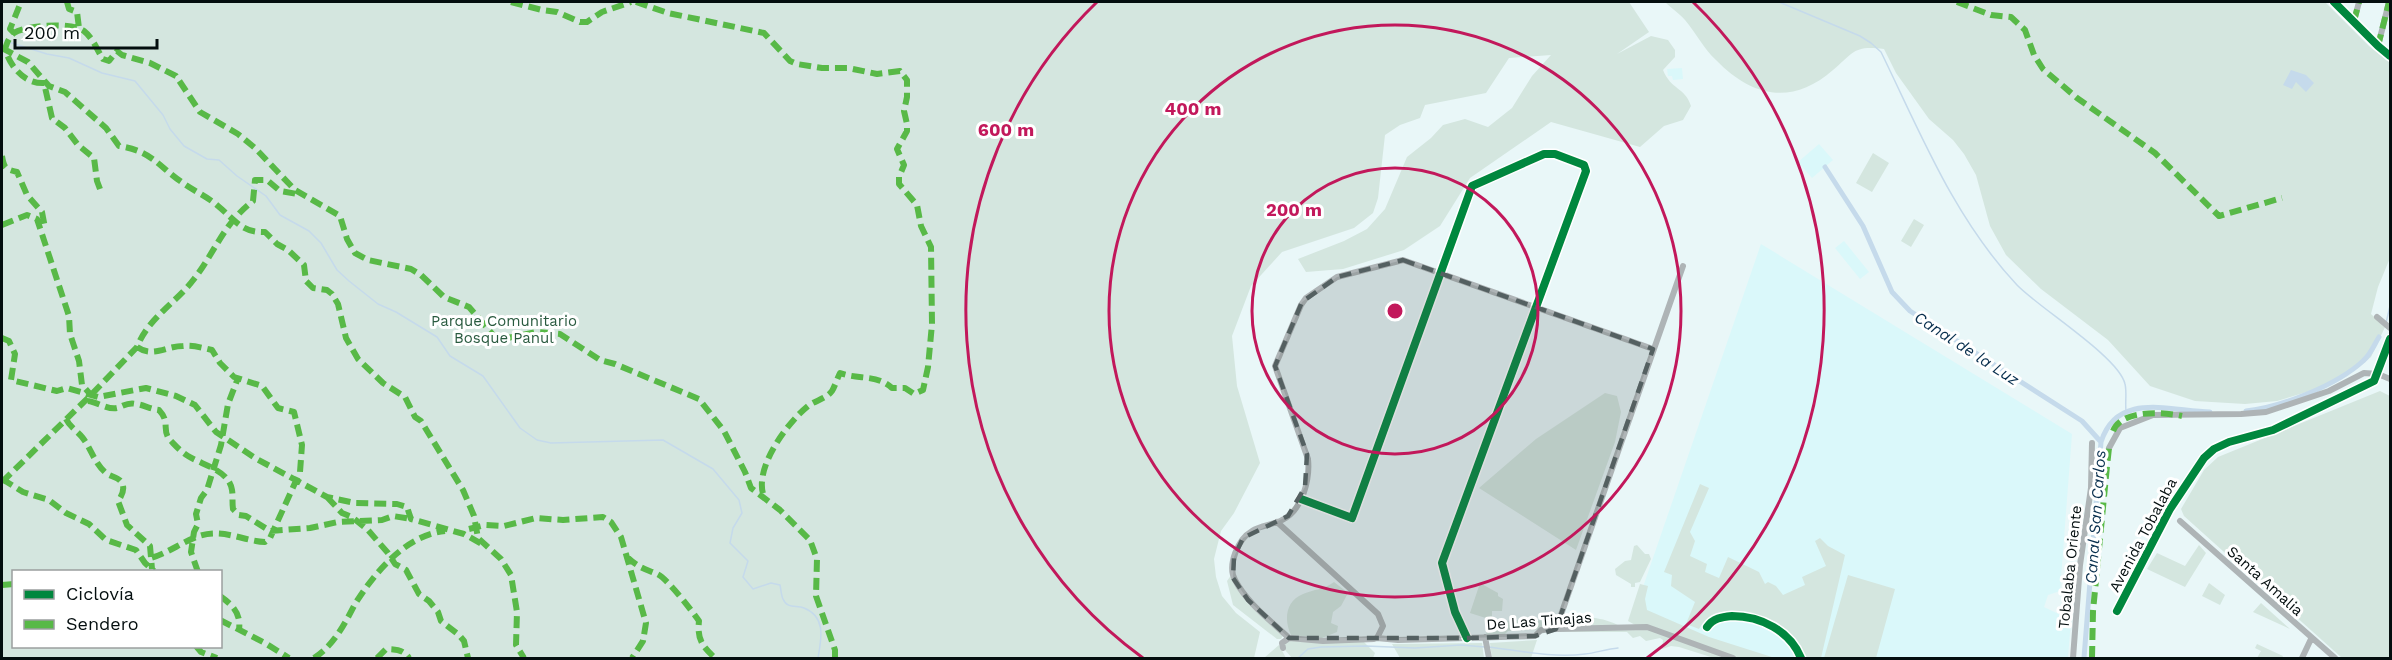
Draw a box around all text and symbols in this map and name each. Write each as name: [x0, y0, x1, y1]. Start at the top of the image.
scale bar: [15, 12, 158, 50]
text: 200 m: [24, 22, 80, 43]
text: 400 m: [1165, 98, 1221, 119]
text: 600 m: [978, 119, 1034, 140]
text: 200 m: [1266, 199, 1322, 220]
centre of rings: [1385, 301, 1405, 321]
water label: Canal de la Luz: [1911, 308, 2023, 390]
park label: Parque Comunitario Bosque Panul: [431, 312, 577, 347]
water label: Canal San Carlos: [2081, 450, 2110, 584]
street label: Avenida Tobalaba: [2105, 474, 2181, 595]
street label: Tobalaba Oriente: [2055, 504, 2085, 630]
street label: Santa Amalia: [2223, 542, 2307, 620]
legend: [12, 570, 222, 648]
text: Ciclovía: [66, 583, 134, 604]
street label: De Las Tinajas: [1486, 608, 1592, 634]
text: Sendero: [66, 613, 139, 634]

